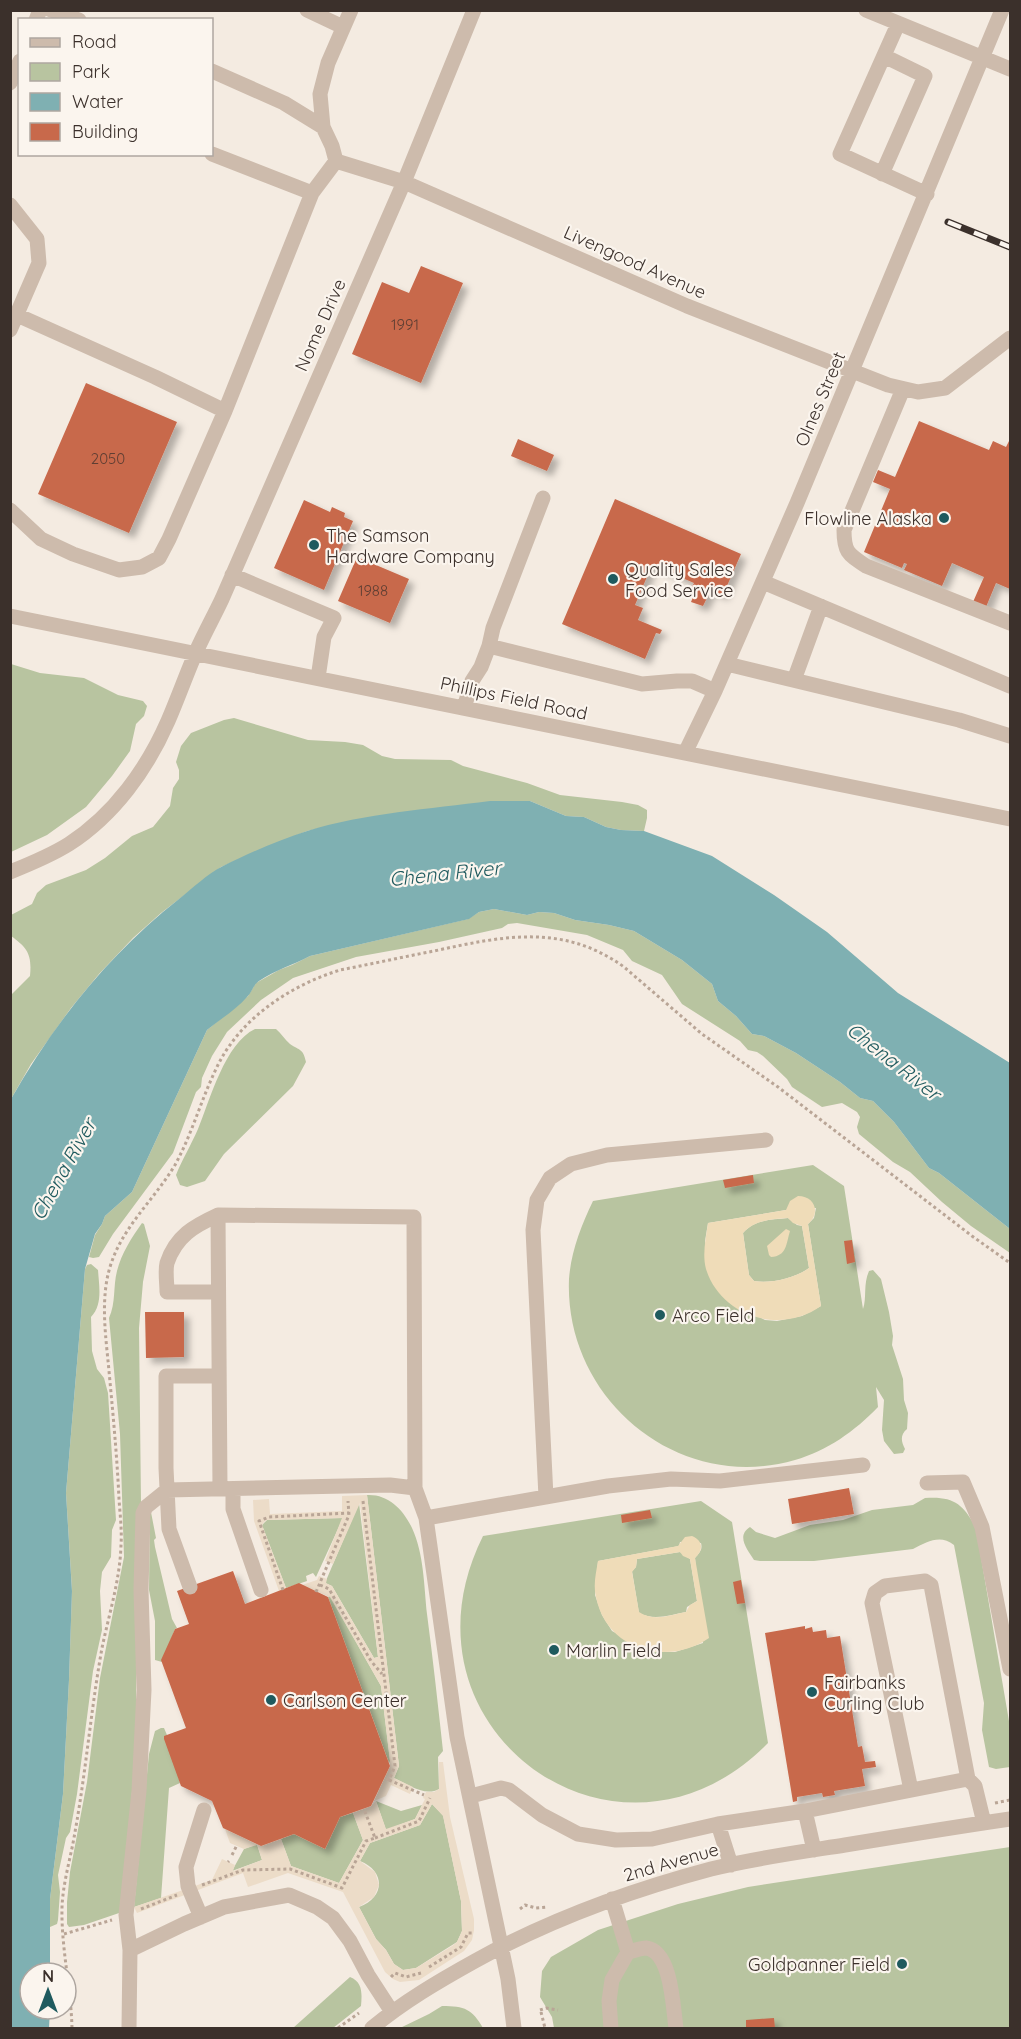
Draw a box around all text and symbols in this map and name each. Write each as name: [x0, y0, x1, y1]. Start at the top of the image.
legend: [18, 18, 213, 156]
text: Road: [72, 30, 117, 53]
text: Park: [72, 60, 110, 83]
text: Water: [72, 90, 123, 113]
text: Building: [72, 120, 138, 143]
street label: Livengood Avenue: [560, 220, 710, 304]
street label: Nome Drive: [289, 275, 351, 375]
house number: 1991: [391, 315, 419, 334]
street label: Olnes Street: [790, 348, 850, 450]
house number: 2050: [91, 449, 125, 468]
place label: Flowline Alaska: [804, 507, 932, 530]
marker: Flowline Alaska: [937, 511, 951, 525]
place label: The Samson Hardware Company: [326, 524, 495, 568]
marker: The Samson Hardware Company: [307, 538, 321, 552]
place label: Quality Sales Food Service: [625, 558, 733, 602]
marker: Quality Sales Food Service: [606, 572, 620, 586]
house number: 1988: [358, 581, 388, 600]
street label: Phillips Field Road: [438, 671, 590, 725]
water label: Chena River: [388, 854, 504, 891]
water label: Chena River: [842, 1017, 948, 1107]
water label: Chena River: [25, 1112, 102, 1224]
place label: Arco Field: [672, 1304, 754, 1327]
marker: Arco Field: [653, 1308, 667, 1322]
place label: Marlin Field: [566, 1639, 661, 1662]
marker: Marlin Field: [547, 1643, 561, 1657]
place label: Fairbanks Curling Club: [824, 1671, 925, 1715]
marker: Fairbanks Curling Club: [805, 1685, 819, 1699]
place label: Carlson Center: [283, 1689, 407, 1712]
marker: Carlson Center: [264, 1693, 278, 1707]
street label: 2nd Avenue: [621, 1837, 721, 1887]
place label: Goldpanner Field: [748, 1953, 890, 1976]
marker: Goldpanner Field: [895, 1957, 909, 1971]
north arrow: [18, 1961, 78, 2021]
text: N: [42, 1966, 54, 1986]

